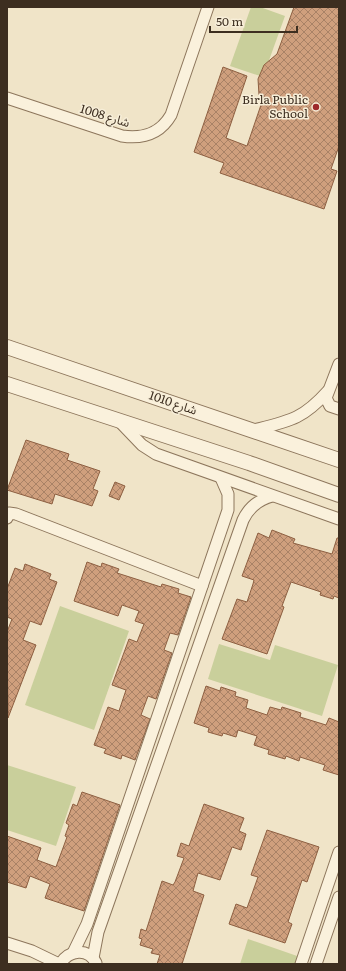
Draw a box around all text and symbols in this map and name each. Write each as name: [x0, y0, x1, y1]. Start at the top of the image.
scale bar: [210, 8, 297, 34]
text: 50 m: [216, 12, 243, 30]
place label: Birla Public School: [242, 90, 308, 122]
street label: شارع 1008: [78, 99, 132, 132]
marker: Birla Public School: [311, 102, 321, 112]
street label: شارع 1010: [147, 385, 200, 420]

